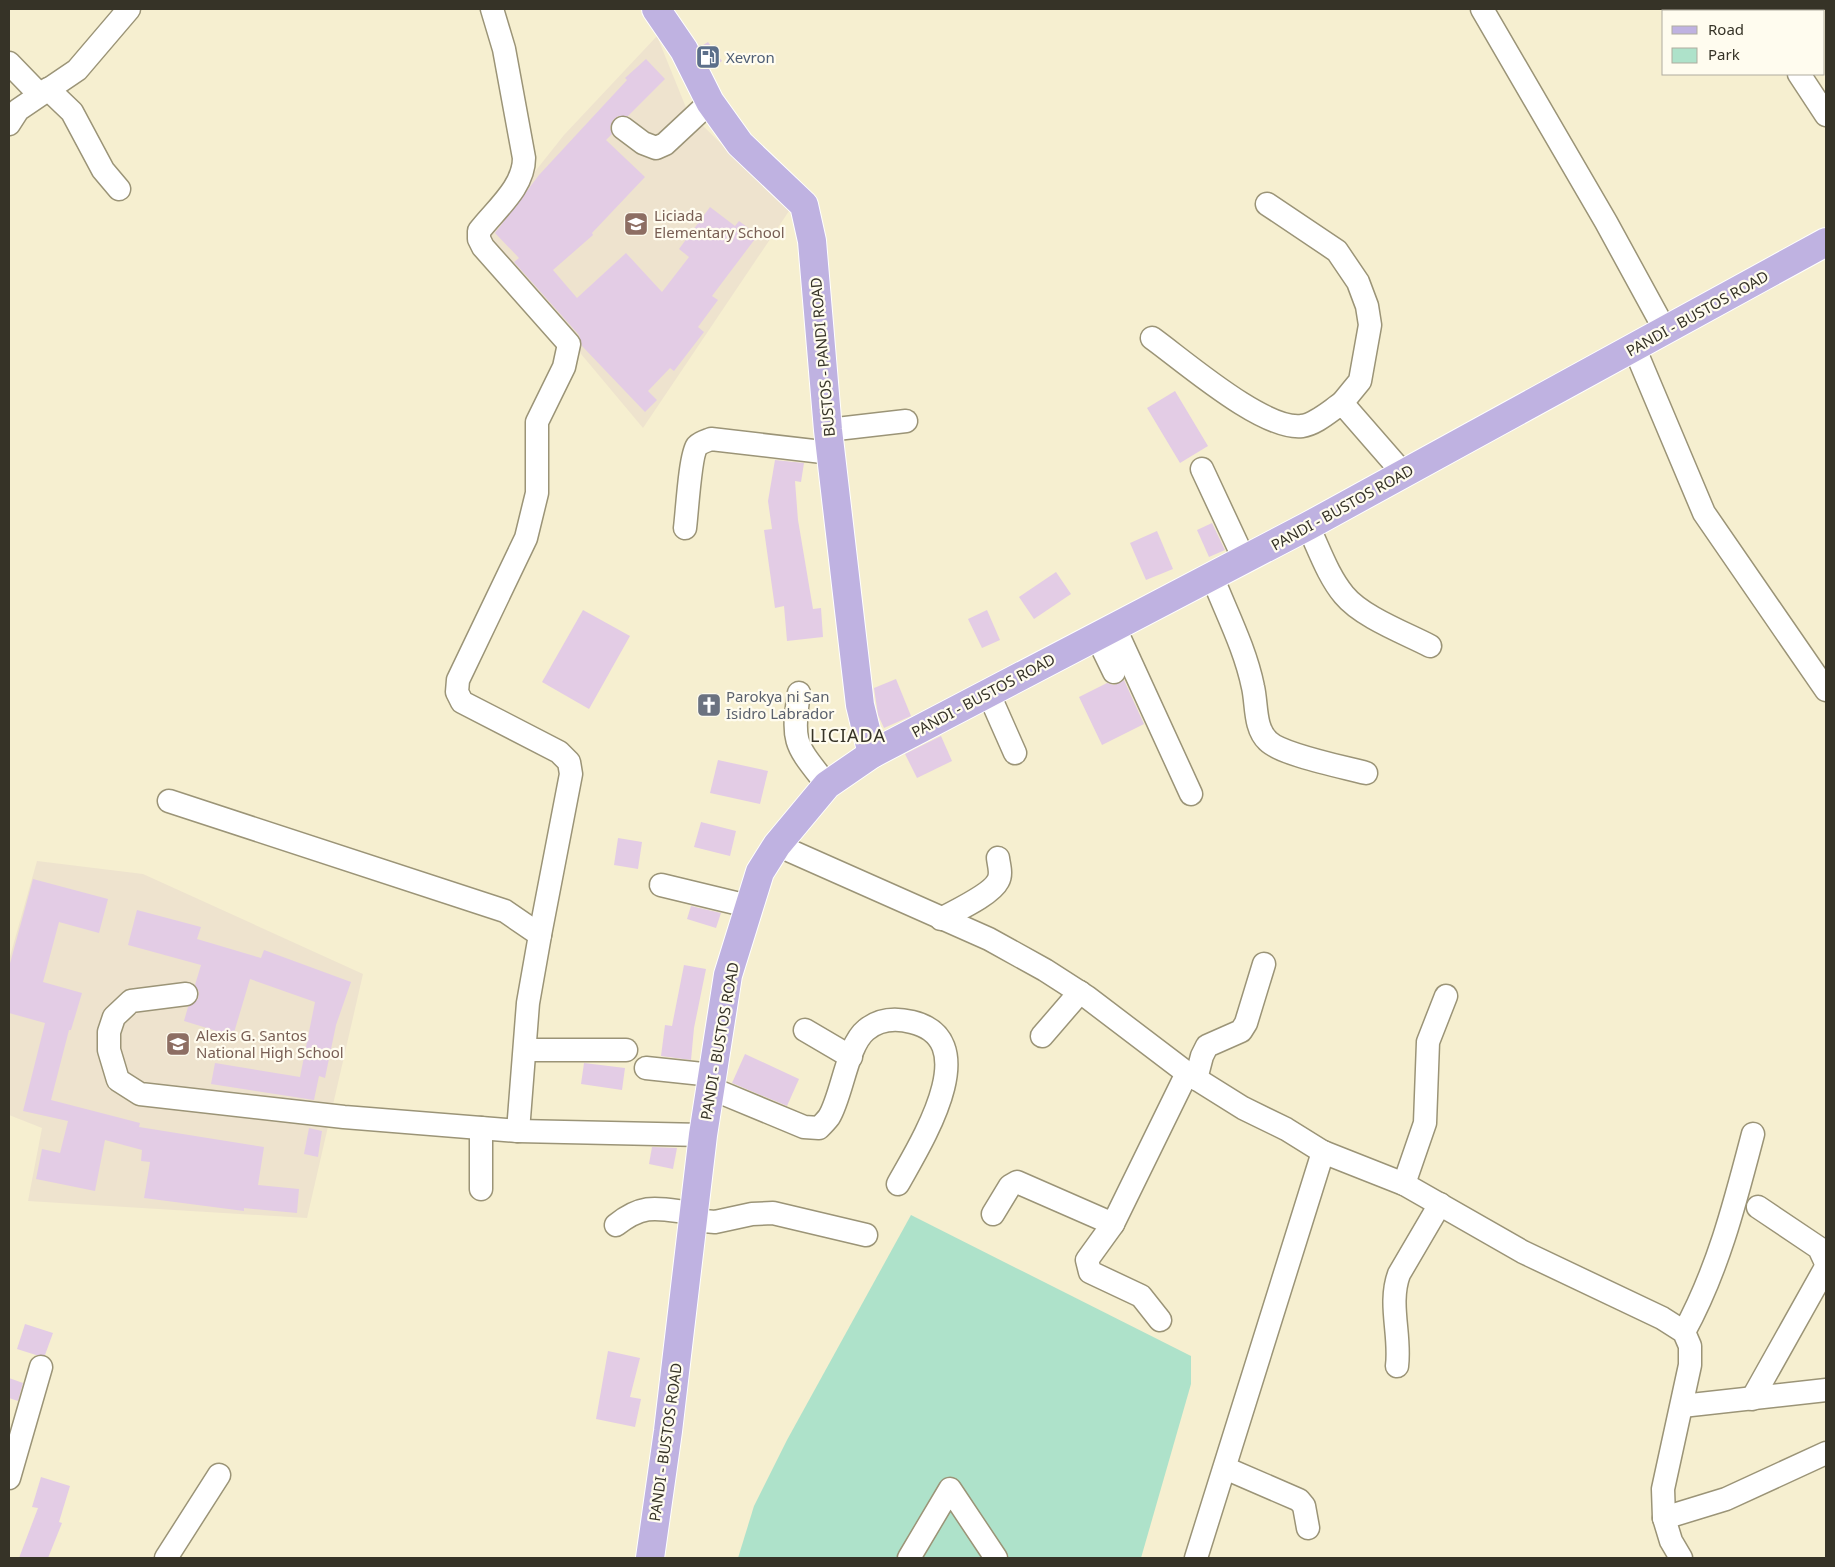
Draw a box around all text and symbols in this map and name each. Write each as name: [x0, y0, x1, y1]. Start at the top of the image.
legend: [1662, 10, 1825, 75]
text: Road: [1708, 19, 1744, 39]
fuel station icon: Xevron: [695, 44, 721, 70]
text: Park: [1708, 44, 1740, 64]
place label: Xevron: [726, 47, 775, 67]
place label: Liciada Elementary School: [654, 205, 785, 242]
school or university icon: Liciada Elementary School: [623, 211, 649, 237]
street label: PANDI - BUSTOS ROAD: [1622, 265, 1772, 361]
street label: BUSTOS - PANDI ROAD: [805, 276, 839, 438]
street label: PANDI - BUSTOS ROAD: [1267, 459, 1417, 555]
street label: PANDI - BUSTOS ROAD: [908, 649, 1058, 741]
place label: Parokya ni San Isidro Labrador: [726, 686, 835, 723]
church icon: Parokya ni San Isidro Labrador: [696, 692, 722, 718]
district label: LICIADA: [810, 723, 886, 747]
street label: PANDI - BUSTOS ROAD: [695, 960, 743, 1122]
place label: Alexis G. Santos National High School: [196, 1025, 344, 1062]
school or university icon: Alexis G. Santos National High School: [165, 1031, 191, 1057]
street label: PANDI - BUSTOS ROAD: [644, 1361, 686, 1523]

